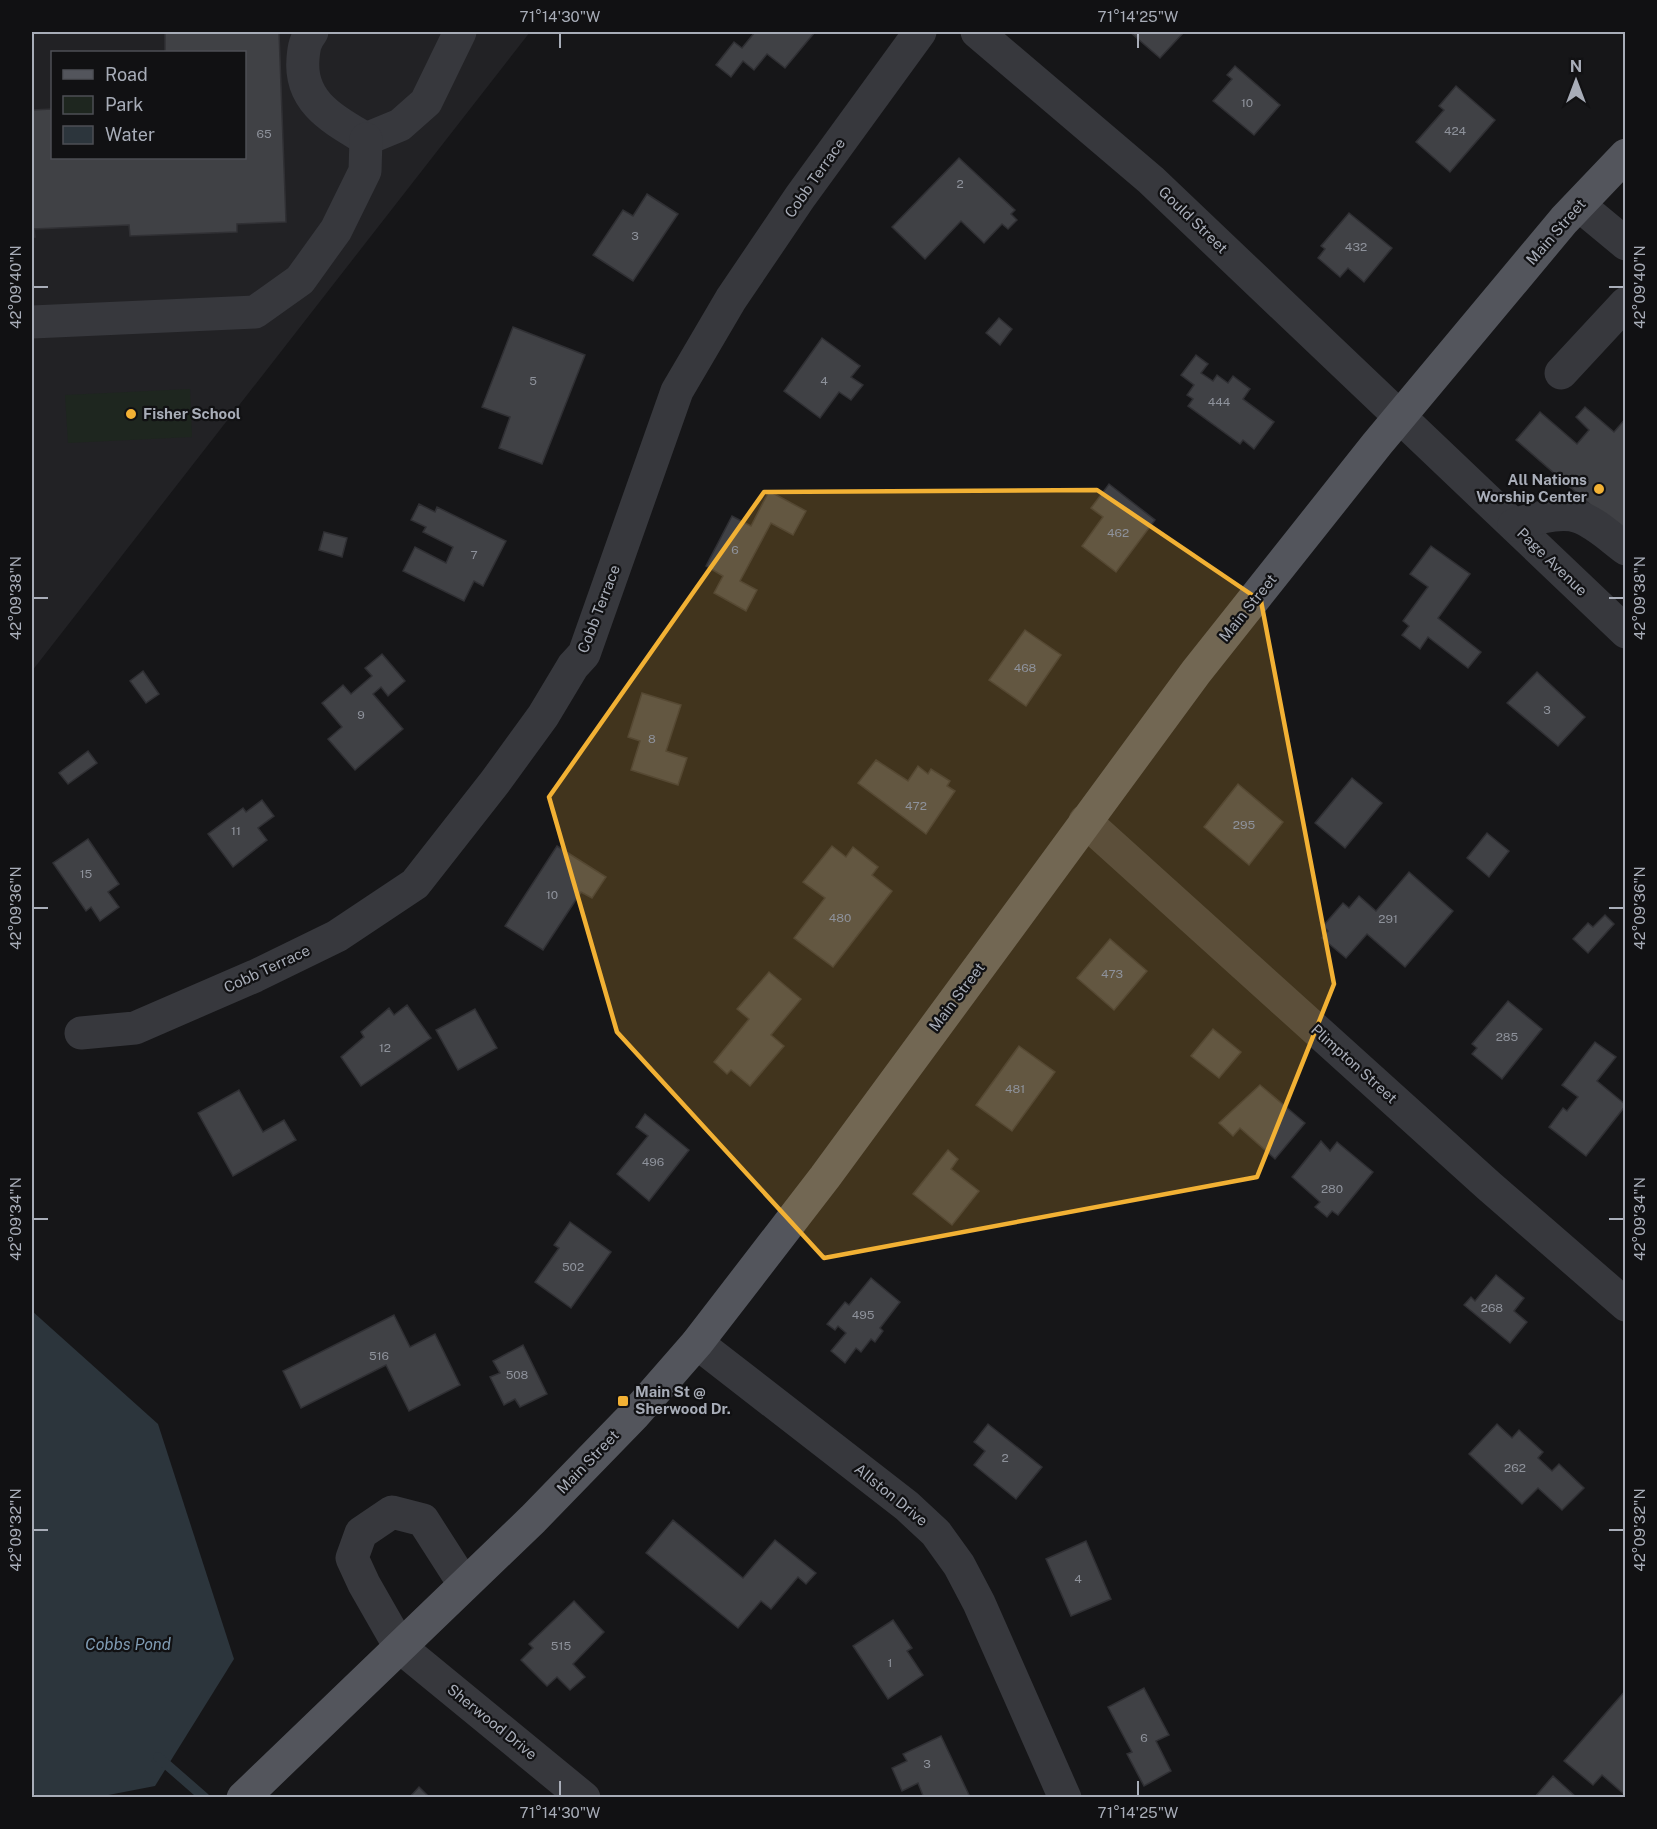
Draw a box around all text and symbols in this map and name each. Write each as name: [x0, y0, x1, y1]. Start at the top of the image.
text: 71°14'30"W: [520, 8, 600, 25]
text: 71°14'25"W: [1098, 8, 1178, 25]
legend: [51, 51, 246, 159]
north arrow: [1546, 51, 1606, 111]
text: N: [1570, 57, 1582, 76]
text: Road: [105, 64, 148, 85]
text: Park: [105, 94, 143, 115]
house number: 10: [1241, 96, 1253, 110]
text: Water: [105, 124, 155, 145]
house number: 424: [1444, 124, 1467, 138]
house number: 65: [256, 127, 272, 141]
street label: Cobb Terrace: [781, 135, 848, 221]
house number: 2: [956, 177, 964, 191]
street label: Gould Street: [1155, 183, 1231, 257]
street label: Main Street: [1522, 195, 1589, 268]
house number: 3: [631, 229, 639, 243]
house number: 432: [1345, 240, 1367, 254]
text: 42°09'40"N: [7, 245, 24, 329]
text: 42°09'40"N: [1631, 245, 1648, 329]
house number: 5: [529, 374, 537, 388]
house number: 4: [820, 374, 828, 388]
house number: 444: [1208, 395, 1231, 409]
place label: Fisher School: [143, 405, 241, 422]
marker: Fisher School: [124, 407, 138, 421]
place label: All Nations Worship Center: [1476, 471, 1587, 505]
marker: All Nations Worship Center: [1592, 482, 1606, 496]
street label: Page Avenue: [1514, 524, 1591, 599]
house number: 462: [1107, 526, 1129, 540]
house number: 6: [731, 543, 739, 557]
house number: 7: [470, 548, 478, 562]
text: 42°09'38"N: [7, 556, 24, 640]
text: 42°09'38"N: [1631, 556, 1648, 640]
street label: Cobb Terrace: [574, 562, 623, 655]
street label: Main Street: [1215, 571, 1280, 645]
house number: 468: [1014, 661, 1037, 675]
house number: 3: [1543, 703, 1551, 717]
house number: 9: [357, 708, 365, 722]
house number: 8: [648, 732, 656, 746]
house number: 472: [905, 799, 927, 813]
house number: 295: [1233, 818, 1255, 832]
house number: 11: [231, 824, 241, 838]
text: 42°09'36"N: [7, 866, 24, 950]
text: 42°09'36"N: [1631, 866, 1648, 950]
house number: 15: [80, 867, 93, 881]
house number: 10: [546, 888, 558, 902]
house number: 480: [829, 911, 851, 925]
house number: 291: [1378, 912, 1398, 926]
street label: Cobb Terrace: [221, 941, 313, 996]
street label: Main Street: [925, 959, 988, 1034]
house number: 473: [1101, 967, 1123, 981]
street label: Plimpton Street: [1308, 1021, 1401, 1107]
house number: 285: [1496, 1030, 1519, 1044]
house number: 12: [379, 1041, 391, 1055]
house number: 481: [1005, 1082, 1025, 1096]
house number: 496: [642, 1155, 664, 1169]
text: 42°09'34"N: [7, 1177, 24, 1261]
text: 42°09'34"N: [1631, 1177, 1648, 1261]
house number: 280: [1321, 1182, 1343, 1196]
house number: 502: [562, 1260, 584, 1274]
house number: 268: [1481, 1301, 1503, 1315]
house number: 495: [852, 1308, 875, 1322]
house number: 516: [369, 1349, 389, 1363]
house number: 508: [506, 1368, 529, 1382]
place label: Main St @ Sherwood Dr.: [635, 1383, 731, 1417]
marker: Main St @ Sherwood Dr.: [616, 1394, 630, 1408]
street label: Main Street: [553, 1426, 622, 1497]
house number: 2: [1001, 1451, 1009, 1465]
street label: Allston Drive: [851, 1460, 931, 1529]
house number: 262: [1504, 1461, 1526, 1475]
text: 42°09'32"N: [7, 1488, 24, 1572]
text: 42°09'32"N: [1631, 1488, 1648, 1572]
house number: 4: [1074, 1572, 1082, 1586]
water label: Cobbs Pond: [85, 1635, 172, 1654]
house number: 515: [551, 1639, 571, 1653]
house number: 1: [888, 1656, 892, 1670]
street label: Sherwood Drive: [444, 1680, 541, 1763]
house number: 6: [1140, 1731, 1148, 1745]
house number: 3: [923, 1757, 931, 1771]
text: 71°14'30"W: [520, 1804, 600, 1821]
text: 71°14'25"W: [1098, 1804, 1178, 1821]

